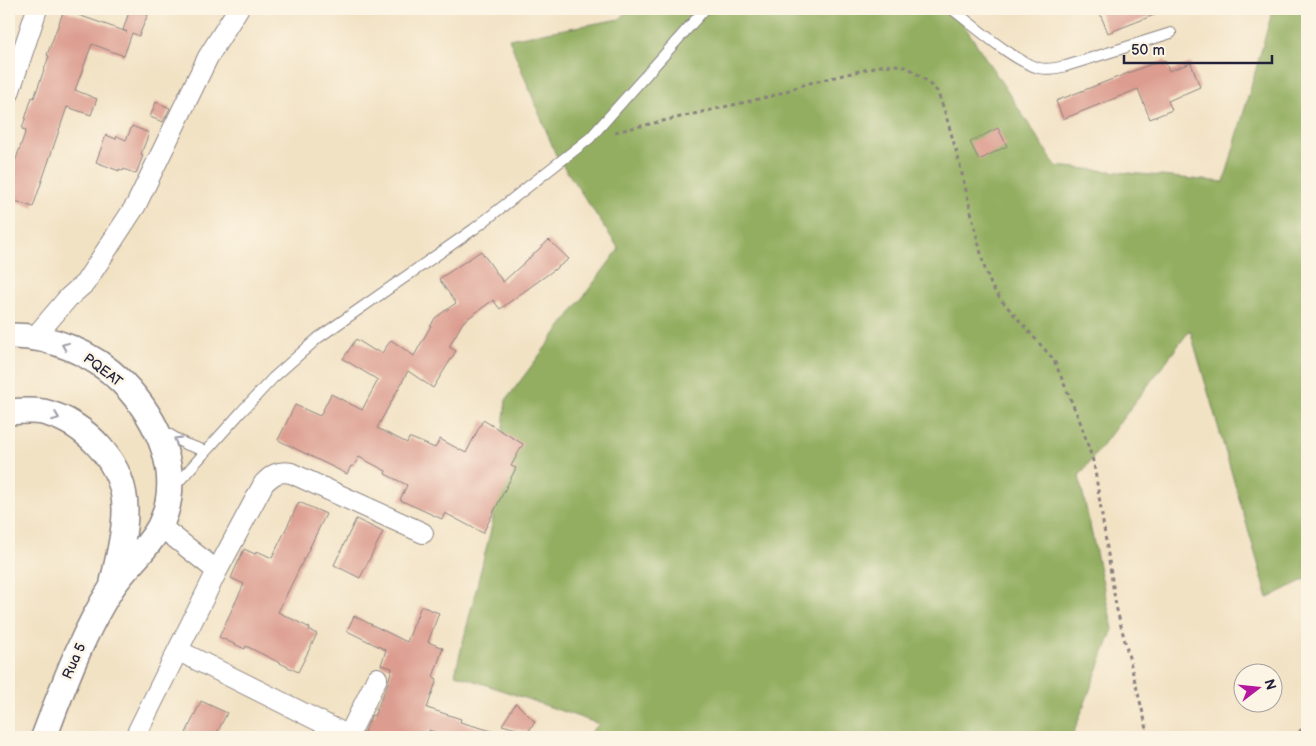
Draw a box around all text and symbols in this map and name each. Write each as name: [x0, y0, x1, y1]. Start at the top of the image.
scale bar: [1124, 32, 1271, 64]
text: 50 m: [1131, 41, 1165, 60]
one-way arrow: [61, 342, 70, 352]
street label: PQEAT: [80, 350, 126, 391]
one-way arrow: [52, 412, 60, 422]
one-way arrow: [174, 436, 183, 446]
street label: Rua 5: [59, 640, 89, 682]
north arrow: [1234, 664, 1284, 714]
text: N: [1260, 677, 1280, 692]

